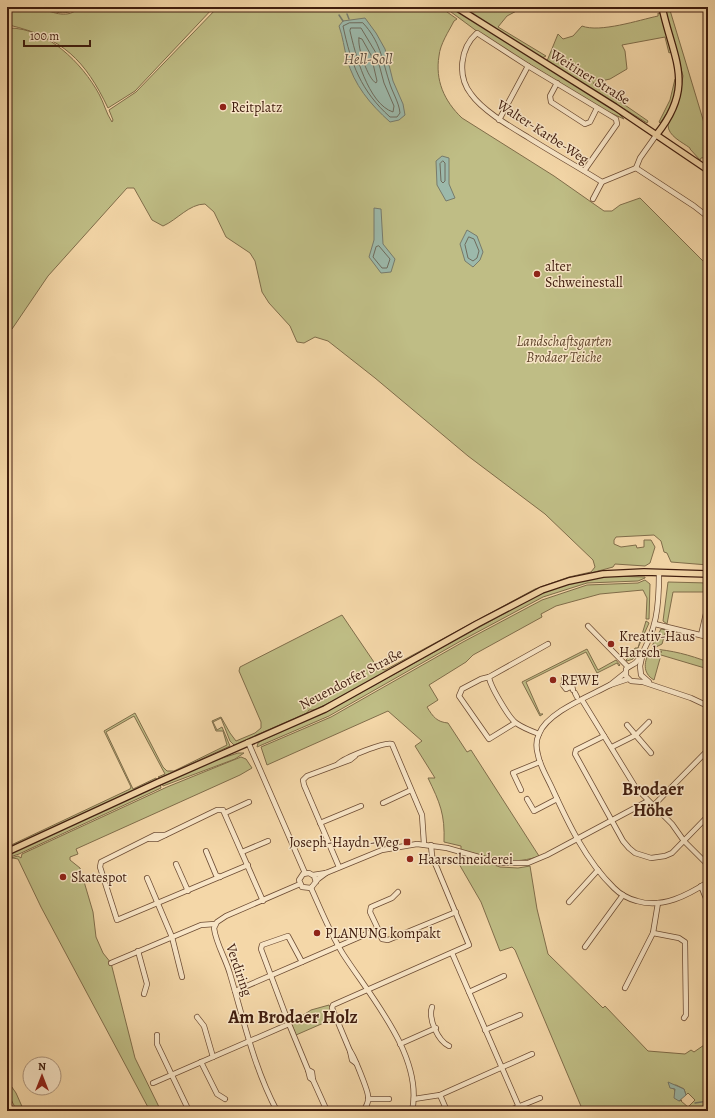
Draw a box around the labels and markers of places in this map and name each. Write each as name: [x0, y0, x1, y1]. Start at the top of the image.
place label: Reitplatz: [231, 98, 282, 117]
marker: Reitplatz: [218, 102, 228, 112]
place label: alter Schweinestall: [545, 257, 623, 292]
marker: alter Schweinestall: [532, 269, 542, 279]
place label: Kreativ-Haus Harsch: [619, 627, 695, 662]
marker: Kreativ-Haus Harsch: [606, 639, 616, 649]
place label: REWE: [561, 671, 599, 690]
marker: REWE: [548, 675, 558, 685]
place label: Joseph-Haydn-Weg: [289, 833, 399, 852]
marker: Joseph-Haydn-Weg: [402, 837, 412, 847]
place label: Haarschneiderei: [418, 850, 513, 869]
marker: Haarschneiderei: [405, 854, 415, 864]
place label: Skatespot: [71, 868, 127, 887]
marker: Skatespot: [58, 872, 68, 882]
place label: PLANUNG kompakt: [325, 924, 441, 943]
marker: PLANUNG kompakt: [312, 928, 322, 938]

